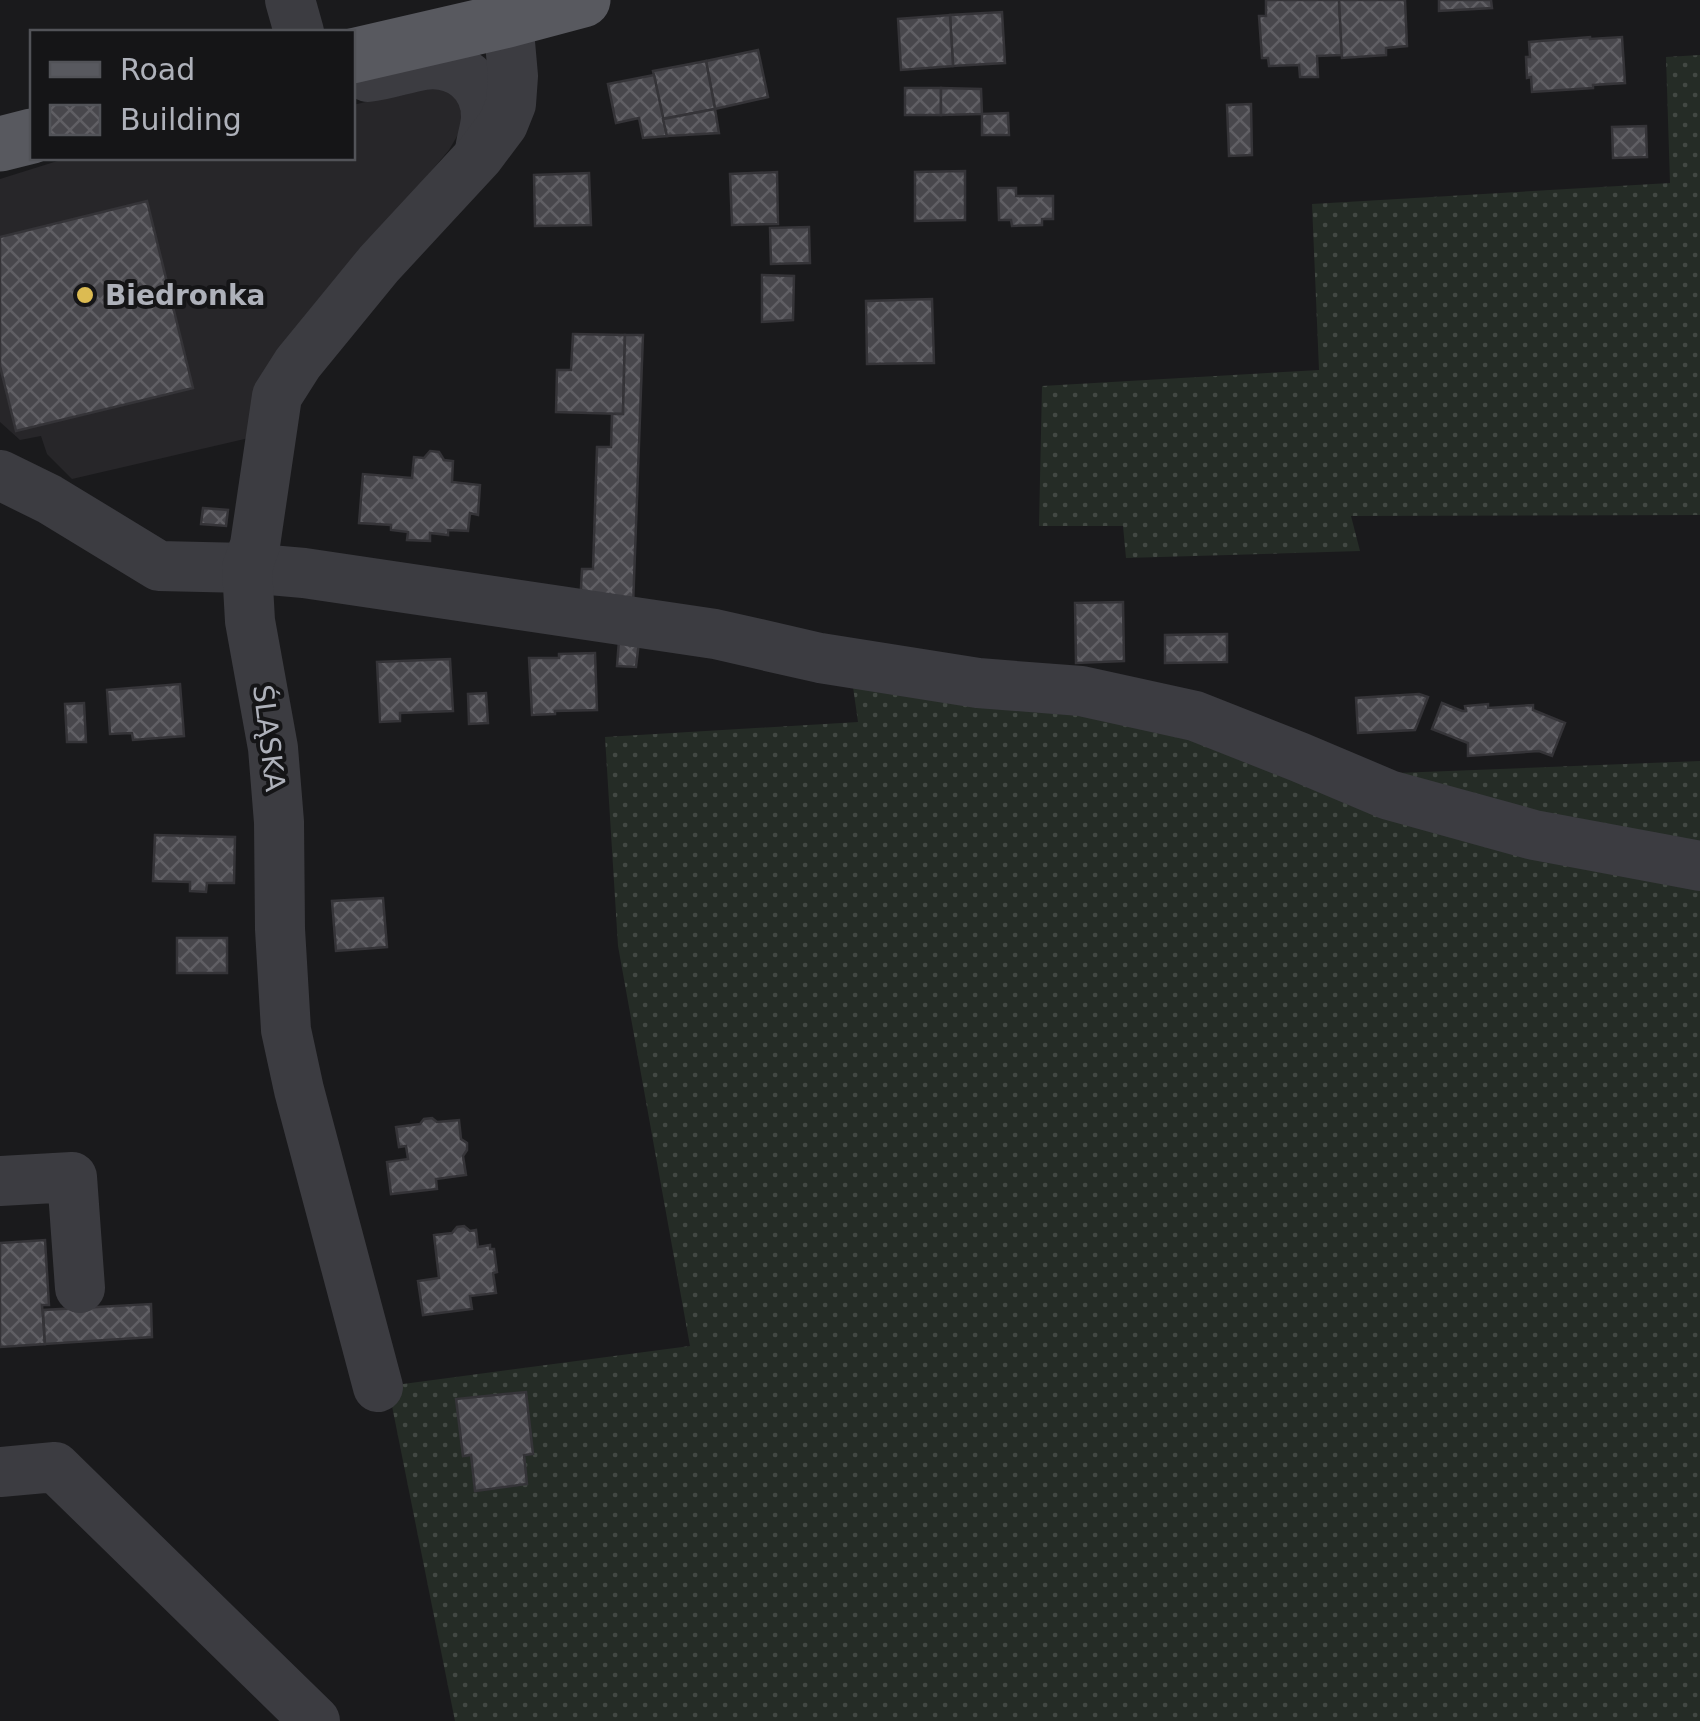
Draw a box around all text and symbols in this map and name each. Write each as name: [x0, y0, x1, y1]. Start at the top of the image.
legend: [30, 30, 355, 160]
text: Road: [120, 52, 195, 87]
text: Building: [120, 102, 242, 137]
place label: Biedronka: [105, 279, 265, 312]
marker: Biedronka: [74, 284, 96, 306]
street label: ŚLĄSKA: [246, 683, 293, 793]

